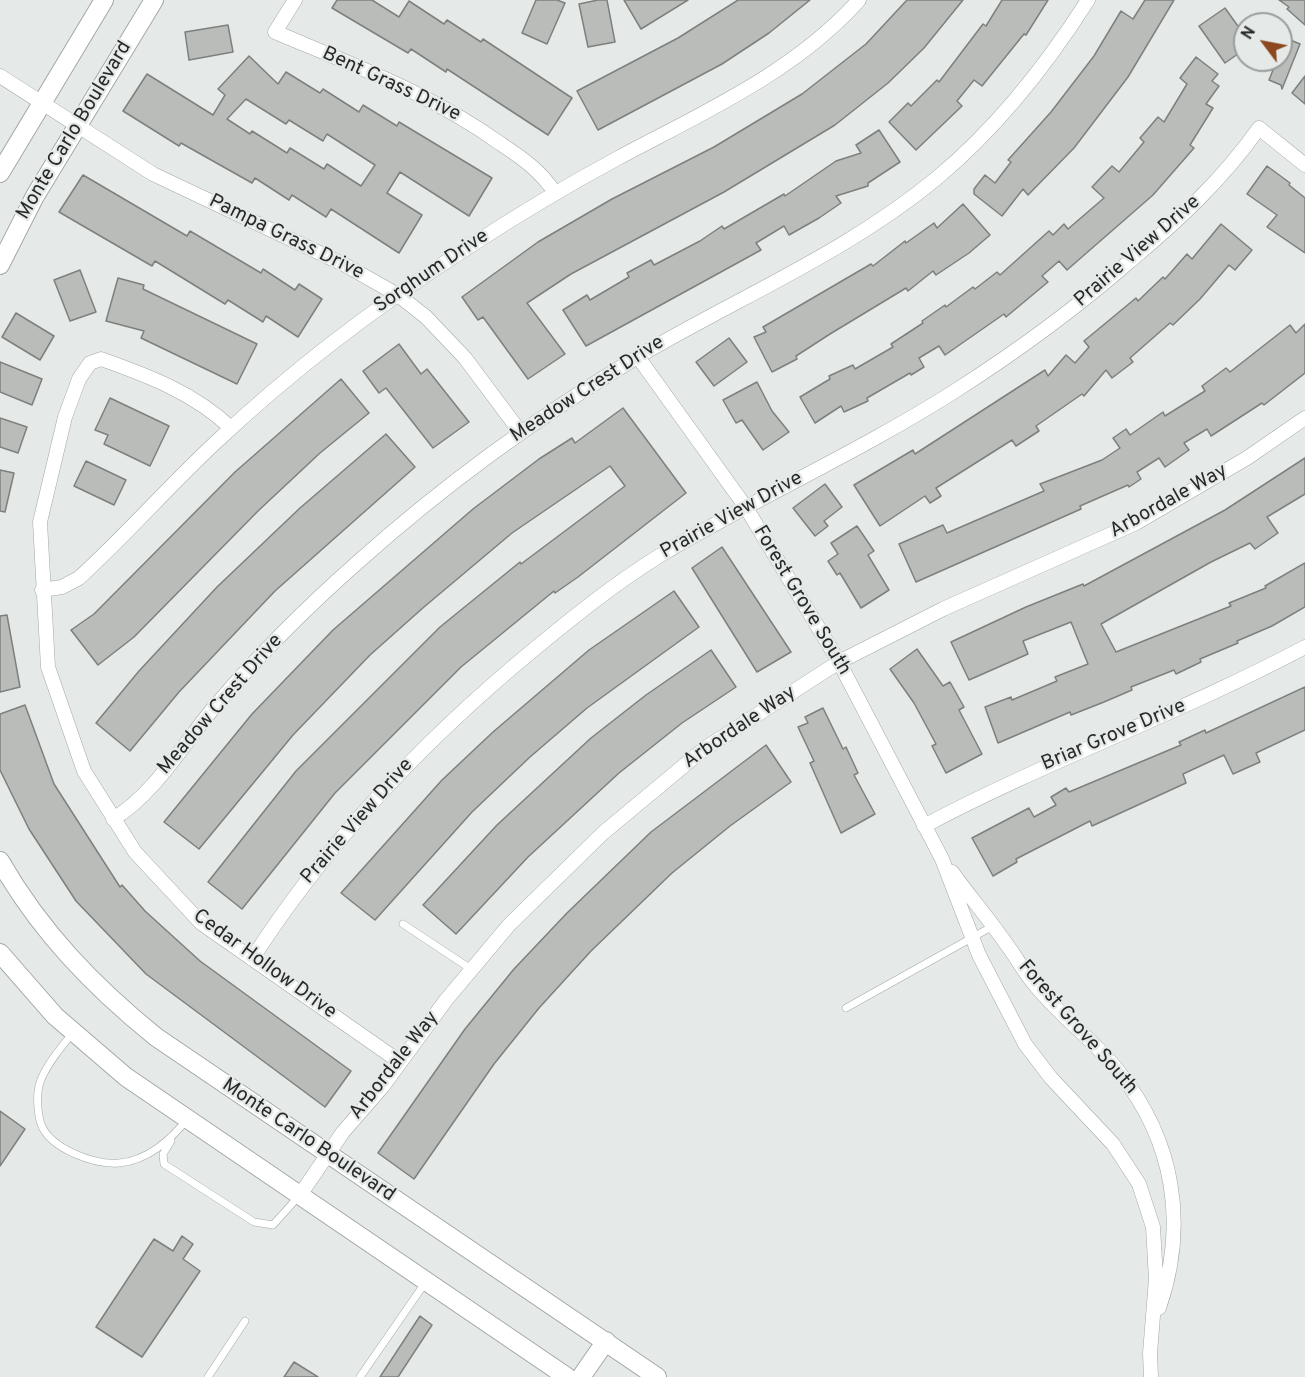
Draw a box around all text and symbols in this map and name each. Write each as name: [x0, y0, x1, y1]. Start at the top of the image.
north arrow: [1233, 12, 1293, 72]
text: N: [1238, 23, 1261, 44]
street label: Monte Carlo Boulevard: [12, 37, 138, 225]
street label: Bent Grass Drive: [318, 42, 464, 128]
street label: Pampa Grass Drive: [205, 190, 367, 286]
street label: Prairie View Drive: [1070, 191, 1206, 313]
street label: Sorghum Drive: [370, 225, 494, 319]
street label: Meadow Crest Drive: [507, 331, 669, 449]
street label: Arbordale Way: [1106, 460, 1232, 544]
street label: Prairie View Drive: [657, 467, 807, 565]
street label: Forest Grove South: [747, 522, 855, 680]
street label: Meadow Crest Drive: [153, 630, 289, 780]
street label: Arbordale Way: [679, 681, 801, 775]
street label: Briar Grove Drive: [1038, 695, 1190, 777]
street label: Prairie View Drive: [297, 754, 419, 890]
street label: Cedar Hollow Drive: [188, 905, 340, 1025]
street label: Forest Grove South: [1012, 956, 1142, 1100]
street label: Arbordale Way: [345, 1007, 445, 1125]
street label: Monte Carlo Boulevard: [217, 1074, 399, 1208]

